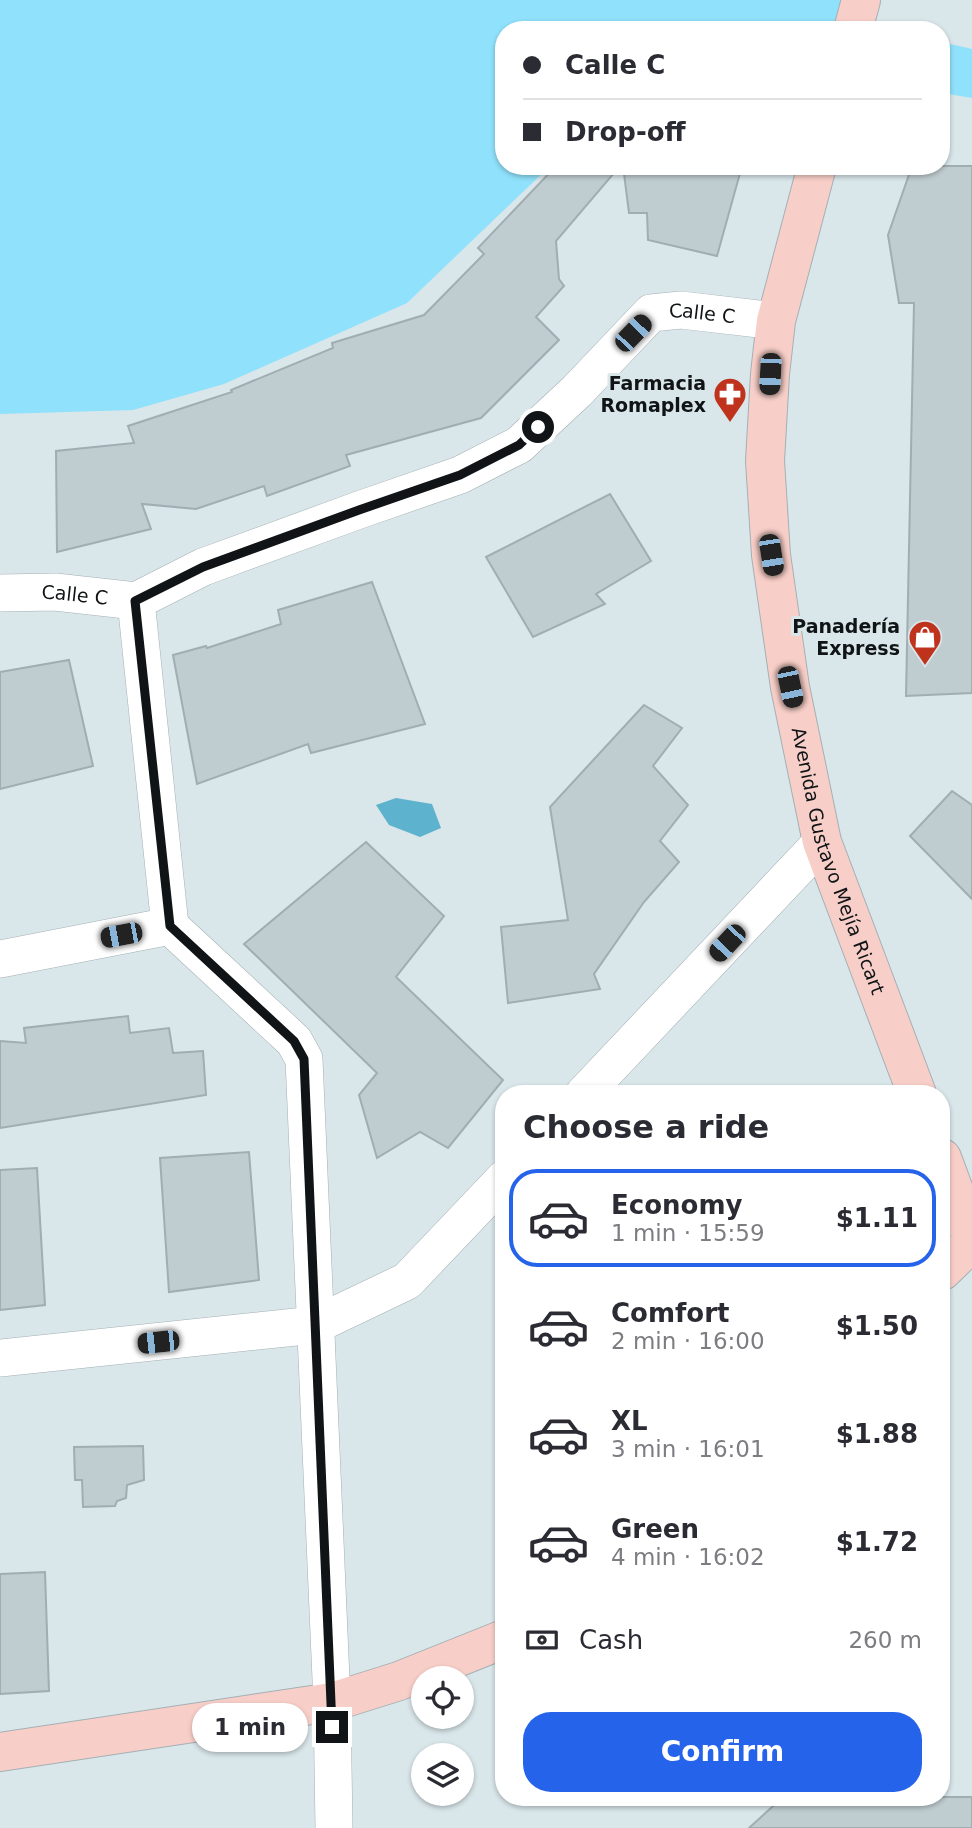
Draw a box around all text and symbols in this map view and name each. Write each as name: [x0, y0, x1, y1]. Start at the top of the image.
text: Calle C: [565, 50, 665, 80]
text: Drop-off: [565, 117, 686, 147]
street label: Calle C: [668, 299, 736, 327]
car: [611, 311, 656, 355]
car: [759, 352, 782, 396]
place label: Farmacia Romaplex: [600, 372, 706, 416]
pharmacy icon: Farmacia Romaplex: [711, 375, 749, 424]
route start: [522, 411, 554, 443]
car: [758, 533, 785, 577]
street label: Calle C: [42, 581, 109, 609]
place label: Panadería Express: [792, 615, 900, 659]
shop icon: Panadería Express: [906, 618, 944, 667]
car: [776, 664, 805, 710]
street label: Avenida Gustavo Mejía Ricart: [788, 725, 889, 997]
car: [705, 920, 750, 966]
car: [99, 921, 144, 949]
text: Choose a ride: [523, 1108, 769, 1146]
icon: car: [527, 1187, 590, 1250]
text: Economy: [611, 1190, 742, 1220]
text: $1.11: [836, 1203, 918, 1233]
text: 1 min · 15:59: [611, 1220, 765, 1246]
icon: car: [527, 1295, 590, 1358]
text: Comfort: [611, 1298, 729, 1328]
text: $1.50: [836, 1311, 918, 1341]
text: 2 min · 16:00: [611, 1328, 765, 1354]
car: [137, 1329, 180, 1355]
icon: car: [527, 1403, 590, 1466]
text: XL: [611, 1406, 648, 1436]
text: $1.88: [836, 1419, 918, 1449]
text: 3 min · 16:01: [611, 1436, 765, 1462]
icon: car: [527, 1511, 590, 1574]
text: Green: [611, 1514, 699, 1544]
text: $1.72: [836, 1527, 918, 1557]
text: 4 min · 16:02: [611, 1544, 765, 1570]
icon: cash: [523, 1621, 561, 1659]
text: Cash: [579, 1625, 643, 1655]
text: 260 m: [848, 1627, 922, 1653]
map controls: [411, 1666, 474, 1806]
button: locate: [411, 1666, 474, 1729]
callout: 1 min: [192, 1702, 308, 1752]
route end: [316, 1711, 348, 1743]
button: Confirm: [523, 1712, 922, 1792]
text: 1 min: [214, 1714, 286, 1740]
button: layers: [411, 1743, 474, 1806]

